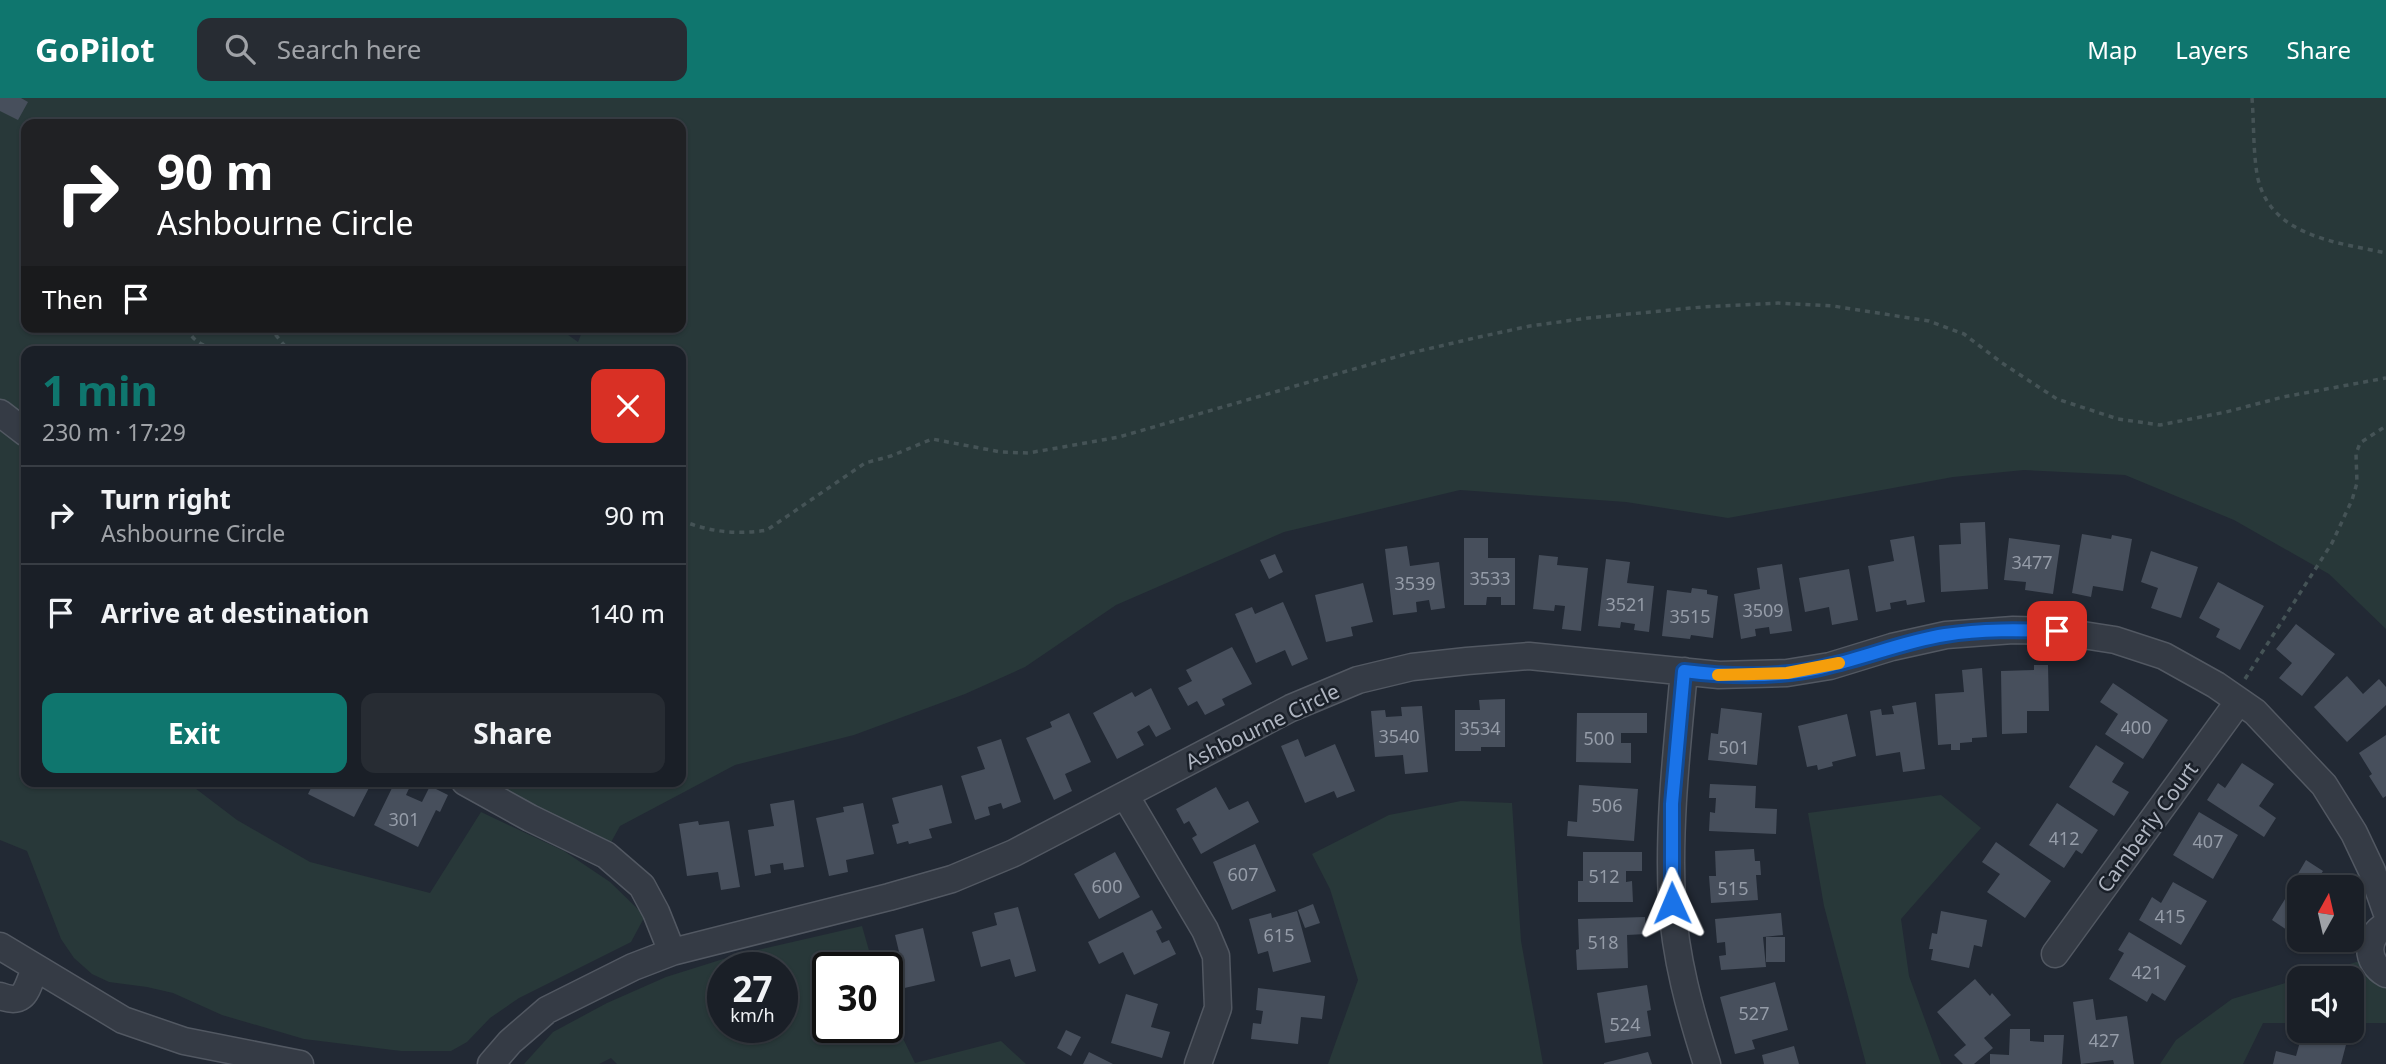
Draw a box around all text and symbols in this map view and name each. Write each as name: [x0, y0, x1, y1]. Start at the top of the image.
search box: [197, 18, 687, 81]
text: GoPilot: [35, 27, 155, 72]
icon: search: [221, 30, 259, 68]
text: Search here: [277, 31, 421, 67]
text: Map: [2087, 33, 2137, 66]
text: Layers: [2175, 33, 2249, 66]
text: Share: [2287, 33, 2351, 66]
text: 90 m: [157, 138, 274, 204]
icon: right: [42, 147, 133, 238]
text: Ashbourne Circle: [157, 201, 413, 244]
icon: arrive: [117, 280, 155, 318]
text: Then: [42, 281, 103, 317]
text: 1 min: [42, 361, 158, 418]
button: close: [591, 369, 665, 443]
text: 230 m · 17:29: [42, 416, 186, 448]
text: Turn right: [101, 481, 231, 517]
icon: right: [42, 496, 80, 534]
text: 90 m: [604, 497, 665, 533]
text: Ashbourne Circle: [101, 517, 285, 549]
house number: 3477: [2011, 550, 2053, 574]
house number: 3533: [1469, 566, 1511, 590]
house number: 3539: [1394, 571, 1436, 595]
house number: 3521: [1605, 592, 1647, 616]
icon: arrive: [42, 594, 80, 632]
text: Arrive at destination: [101, 595, 370, 631]
text: 140 m: [589, 595, 665, 631]
house number: 3509: [1742, 598, 1784, 622]
pin: [2027, 601, 2087, 661]
house number: 3515: [1669, 604, 1711, 628]
icon: arrive: [2038, 612, 2076, 650]
street label: Ashbourne Circle: [1180, 677, 1344, 775]
button: Exit: [42, 693, 347, 773]
button: Share: [361, 693, 665, 773]
house number: 400: [2121, 715, 2151, 739]
house number: 3534: [1459, 716, 1501, 740]
house number: 3540: [1378, 724, 1420, 748]
house number: 500: [1584, 726, 1614, 750]
house number: 501: [1719, 735, 1749, 759]
street label: Camberly Court: [2090, 756, 2204, 898]
house number: 506: [1592, 793, 1622, 817]
house number: 301: [389, 807, 419, 831]
house number: 412: [2049, 826, 2079, 850]
house number: 407: [2193, 829, 2223, 853]
house number: 607: [1228, 862, 1258, 886]
house number: 512: [1589, 864, 1619, 888]
position arrow: [1635, 866, 1709, 940]
house number: 600: [1092, 874, 1122, 898]
north arrow: [2287, 875, 2364, 952]
map controls: [2287, 875, 2364, 1043]
house number: 515: [1718, 876, 1748, 900]
house number: 415: [2155, 904, 2185, 928]
house number: 615: [1264, 923, 1294, 947]
house number: 518: [1588, 930, 1618, 954]
speed limit sign: 30: [812, 952, 903, 1043]
house number: 421: [2132, 960, 2162, 984]
text: 27: [732, 965, 773, 1012]
button: sound: [2287, 966, 2364, 1043]
house number: 527: [1739, 1001, 1769, 1025]
text: km/h: [730, 1003, 775, 1027]
house number: 524: [1610, 1012, 1640, 1036]
house number: 427: [2089, 1028, 2119, 1052]

